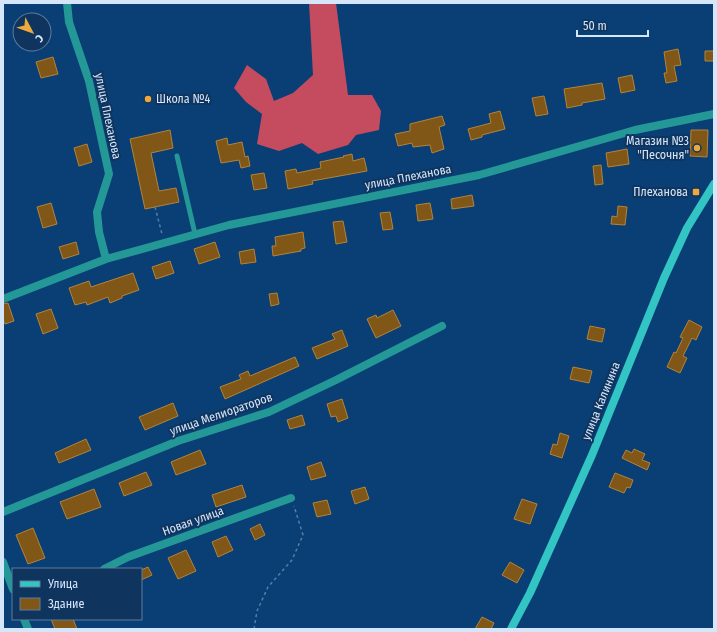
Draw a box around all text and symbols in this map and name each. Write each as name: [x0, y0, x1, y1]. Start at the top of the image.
north arrow: [12, 12, 52, 52]
scale bar: [577, 12, 648, 38]
text: 50 m: [583, 19, 607, 33]
text: С: [32, 32, 46, 45]
street label: улица Плеханова: [92, 72, 124, 160]
place label: Школа №4: [156, 92, 211, 106]
marker: Школа №4: [143, 94, 153, 104]
place label: Магазин №3 "Песочня": [626, 134, 689, 162]
marker: Магазин №3 "Песочня": [692, 143, 702, 153]
street label: улица Плеханова: [364, 162, 452, 192]
place label: Плеханова: [633, 185, 688, 199]
marker: Плеханова: [691, 187, 701, 197]
street label: улица Калинина: [579, 360, 623, 442]
street label: улица Мелиораторов: [168, 390, 274, 438]
street label: Новая улица: [160, 503, 226, 539]
legend: [12, 568, 142, 620]
text: Улица: [47, 577, 78, 591]
text: Здание: [48, 597, 84, 611]

